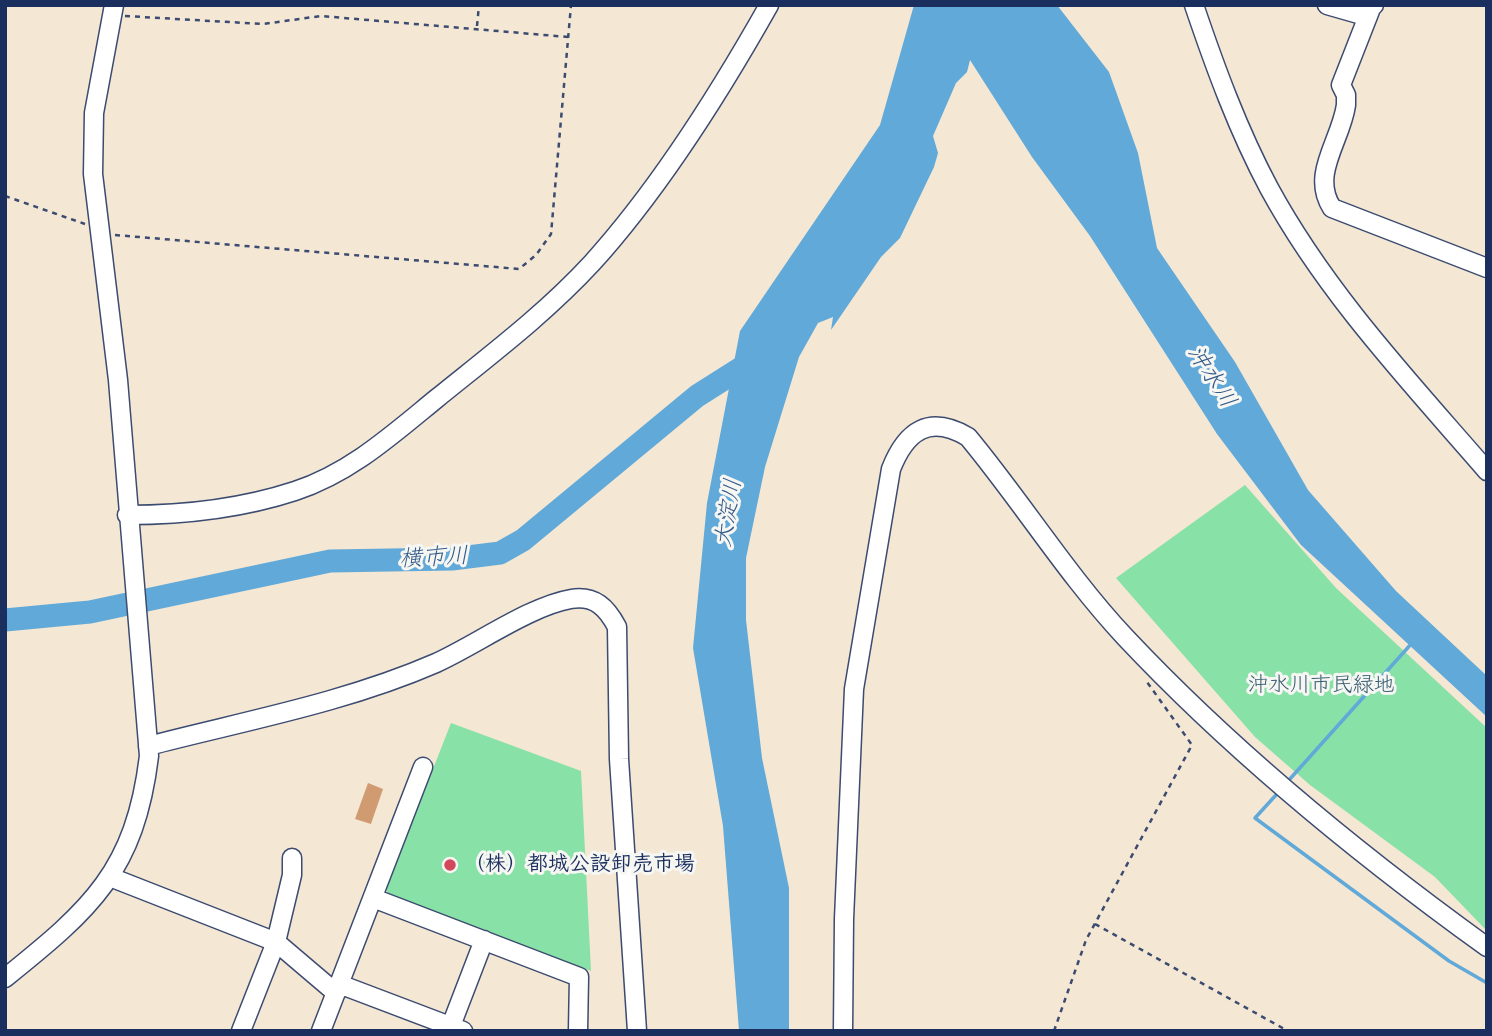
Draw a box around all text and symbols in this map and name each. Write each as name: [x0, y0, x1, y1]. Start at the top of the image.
water label: 沖水川: [1181, 341, 1241, 413]
water label: 大淀川: [710, 477, 748, 549]
water label: 横市川: [399, 542, 469, 574]
park label: 沖水川市民緑地: [1248, 673, 1394, 699]
place label: （株）都城公設卸売市場: [464, 852, 695, 878]
marker: （株）都城公設卸売市場: [442, 857, 458, 873]

